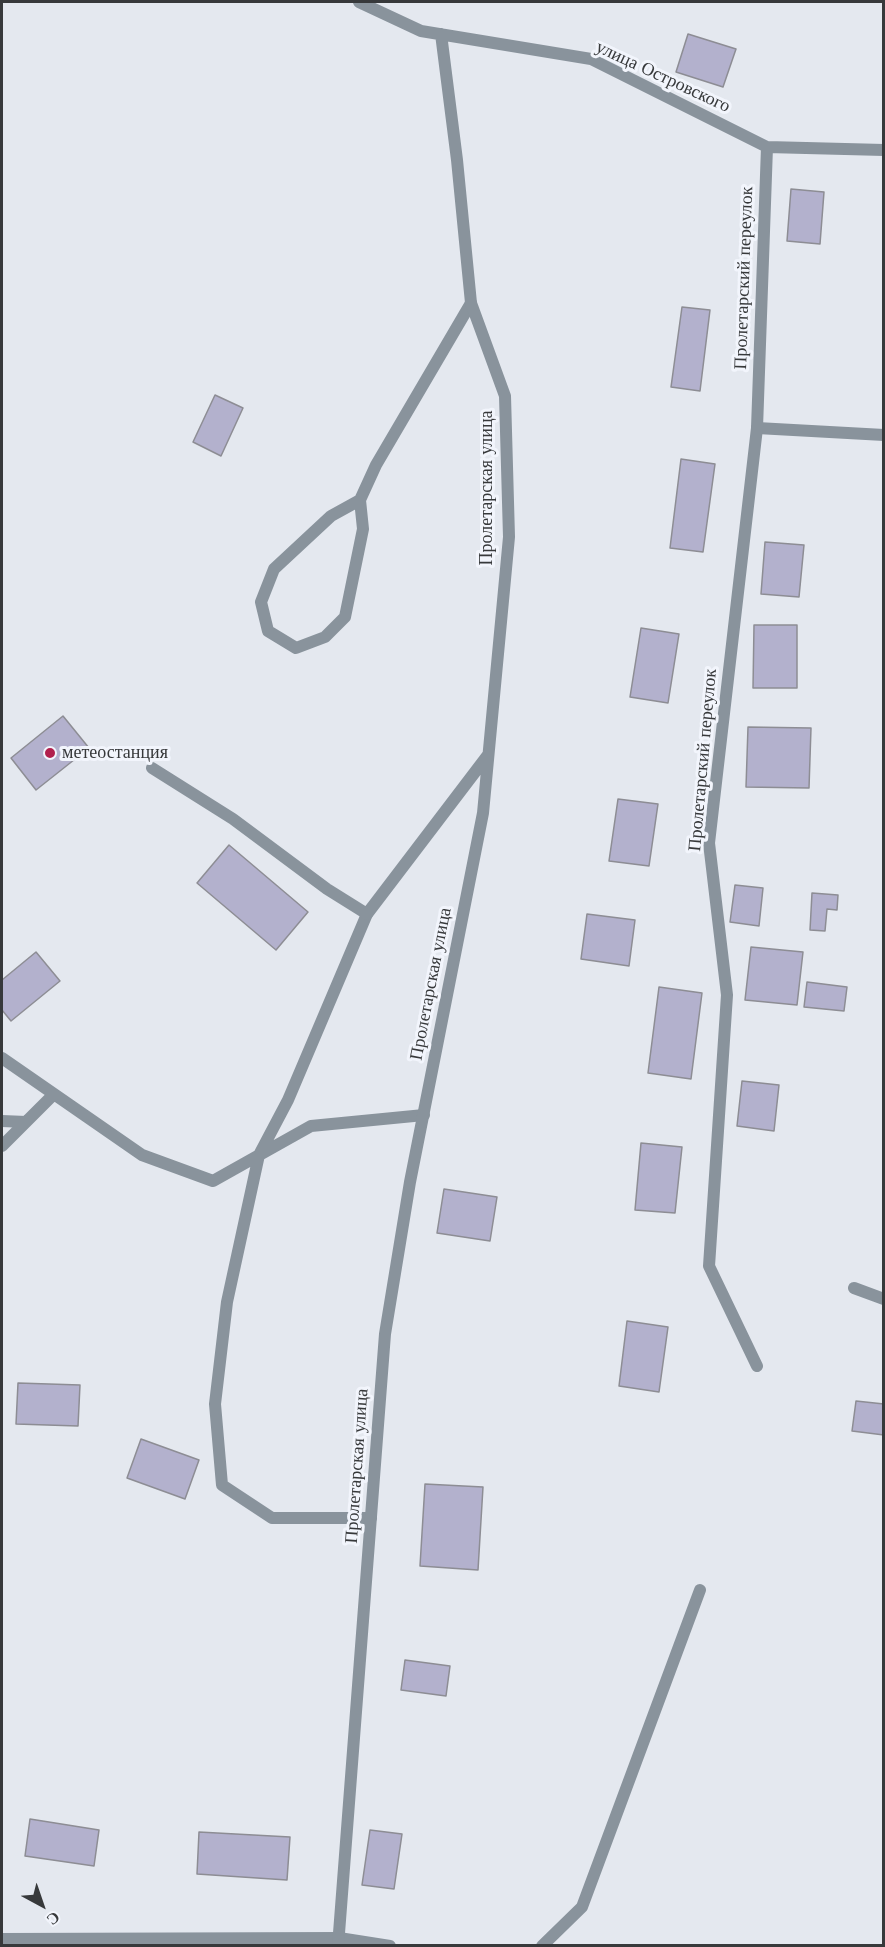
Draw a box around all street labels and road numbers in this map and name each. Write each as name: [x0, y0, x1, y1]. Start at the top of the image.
street label: улица Островского: [592, 36, 734, 118]
street label: Пролетарский переулок: [730, 186, 758, 370]
street label: Пролетарская улица: [476, 410, 498, 566]
street label: Пролетарский переулок: [684, 668, 722, 852]
street label: Пролетарская улица: [406, 906, 456, 1062]
street label: Пролетарская улица: [341, 1388, 373, 1544]

